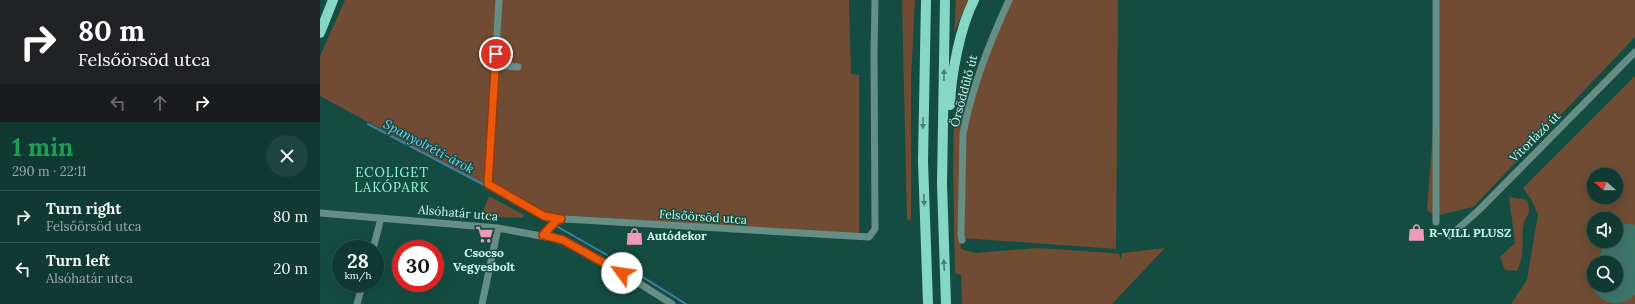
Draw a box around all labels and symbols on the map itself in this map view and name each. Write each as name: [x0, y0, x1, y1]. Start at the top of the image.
pin: [479, 37, 513, 71]
street label: Örsöddűlő út: [947, 53, 980, 129]
one-way arrow: [940, 69, 947, 81]
street label: Vitorlázó út: [1505, 108, 1563, 166]
water label: Spanyolréti-árok: [380, 115, 477, 178]
one-way arrow: [920, 117, 927, 129]
district label: ECOLIGET LAKÓPARK: [354, 164, 430, 196]
north arrow: [1587, 168, 1623, 204]
one-way arrow: [921, 194, 927, 207]
street label: Alsóhatár utca: [416, 201, 499, 223]
street label: Felsőörsöd utca: [659, 206, 748, 227]
shop icon: R-VILL PLUSZ: [1406, 223, 1426, 243]
supermarket icon: Csocso Vegyesbolt: [474, 224, 494, 244]
place label: R-VILL PLUSZ: [1429, 225, 1511, 240]
shop icon: Autódekor: [624, 226, 644, 246]
place label: Autódekor: [647, 228, 707, 243]
speed limit sign: 30: [392, 240, 444, 292]
place label: Csocso Vegyesbolt: [453, 245, 516, 274]
position arrow: [601, 252, 643, 294]
one-way arrow: [941, 259, 948, 271]

